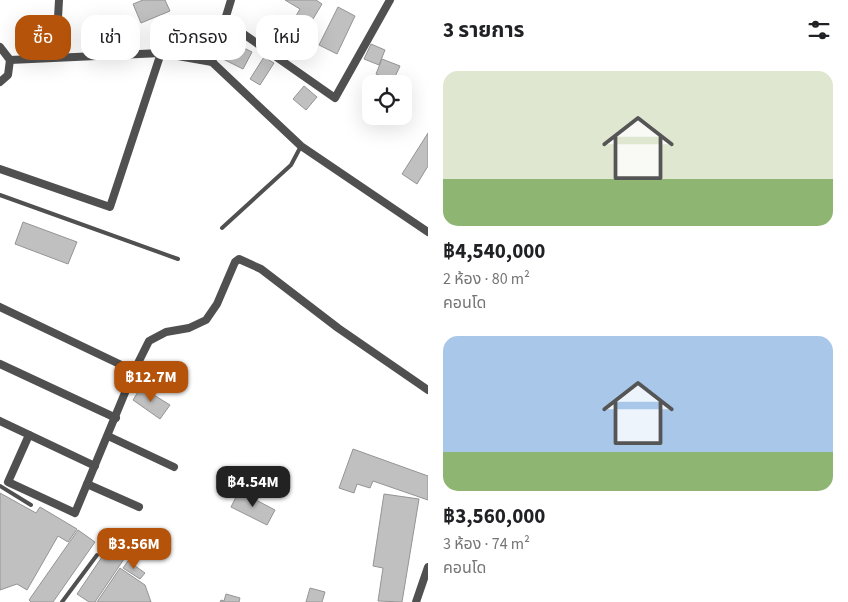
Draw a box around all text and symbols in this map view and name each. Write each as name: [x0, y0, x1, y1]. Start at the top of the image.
chip: ซื้อ: [15, 15, 71, 60]
chip: เช่า: [81, 15, 140, 60]
chip: ตัวกรอง: [150, 15, 246, 60]
chip: ใหม่: [256, 15, 318, 60]
text: 3 รายการ: [443, 15, 524, 45]
icon: filters: [805, 16, 833, 44]
map controls: [362, 75, 412, 125]
button: locate: [362, 75, 412, 125]
icon: home: [593, 103, 683, 193]
text: ฿4,540,000: [443, 236, 545, 266]
text: 2 ห้อง · 80 m²: [443, 268, 530, 290]
text: คอนโด: [443, 292, 486, 314]
pin: ฿12.7M: [110, 360, 192, 403]
text: ฿12.7M: [125, 366, 177, 388]
icon: home: [593, 368, 683, 458]
pin: ฿4.54M: [212, 466, 294, 508]
text: ฿4.54M: [227, 471, 279, 493]
text: ฿3,560,000: [443, 501, 545, 531]
pin: ฿3.56M: [93, 528, 175, 570]
text: ฿3.56M: [108, 533, 160, 555]
text: 3 ห้อง · 74 m²: [443, 533, 530, 555]
text: คอนโด: [443, 557, 486, 579]

